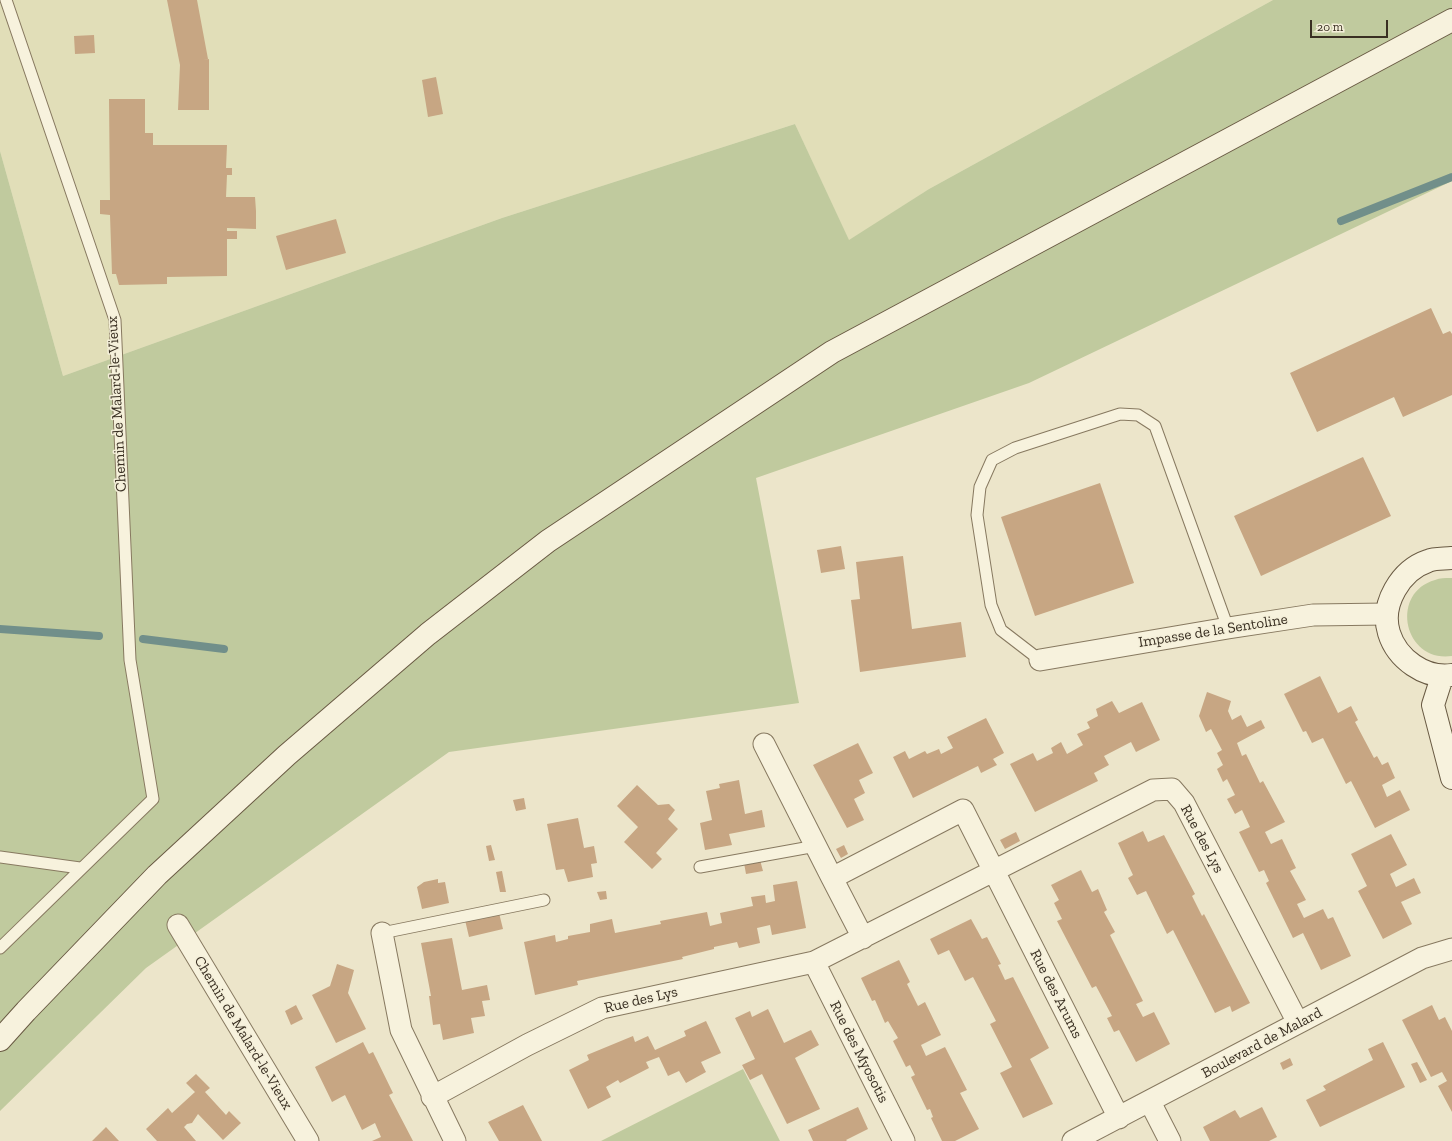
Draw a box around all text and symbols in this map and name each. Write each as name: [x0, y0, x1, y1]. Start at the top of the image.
scale bar: [1312, 12, 1390, 38]
text: 20 m: [1317, 20, 1343, 34]
street label: Chemin de Malard-le-Vieux: [103, 316, 131, 492]
street label: Impasse de la Sentoline: [1137, 610, 1289, 652]
street label: Rue des Lys: [1176, 802, 1228, 876]
street label: Rue des Arums: [1026, 947, 1086, 1041]
street label: Chemin de Malard-le-Vieux: [190, 953, 296, 1113]
street label: Rue des Lys: [602, 983, 680, 1017]
street label: Rue des Myosotis: [826, 998, 892, 1106]
street label: Boulevard de Malard: [1199, 1004, 1325, 1082]

